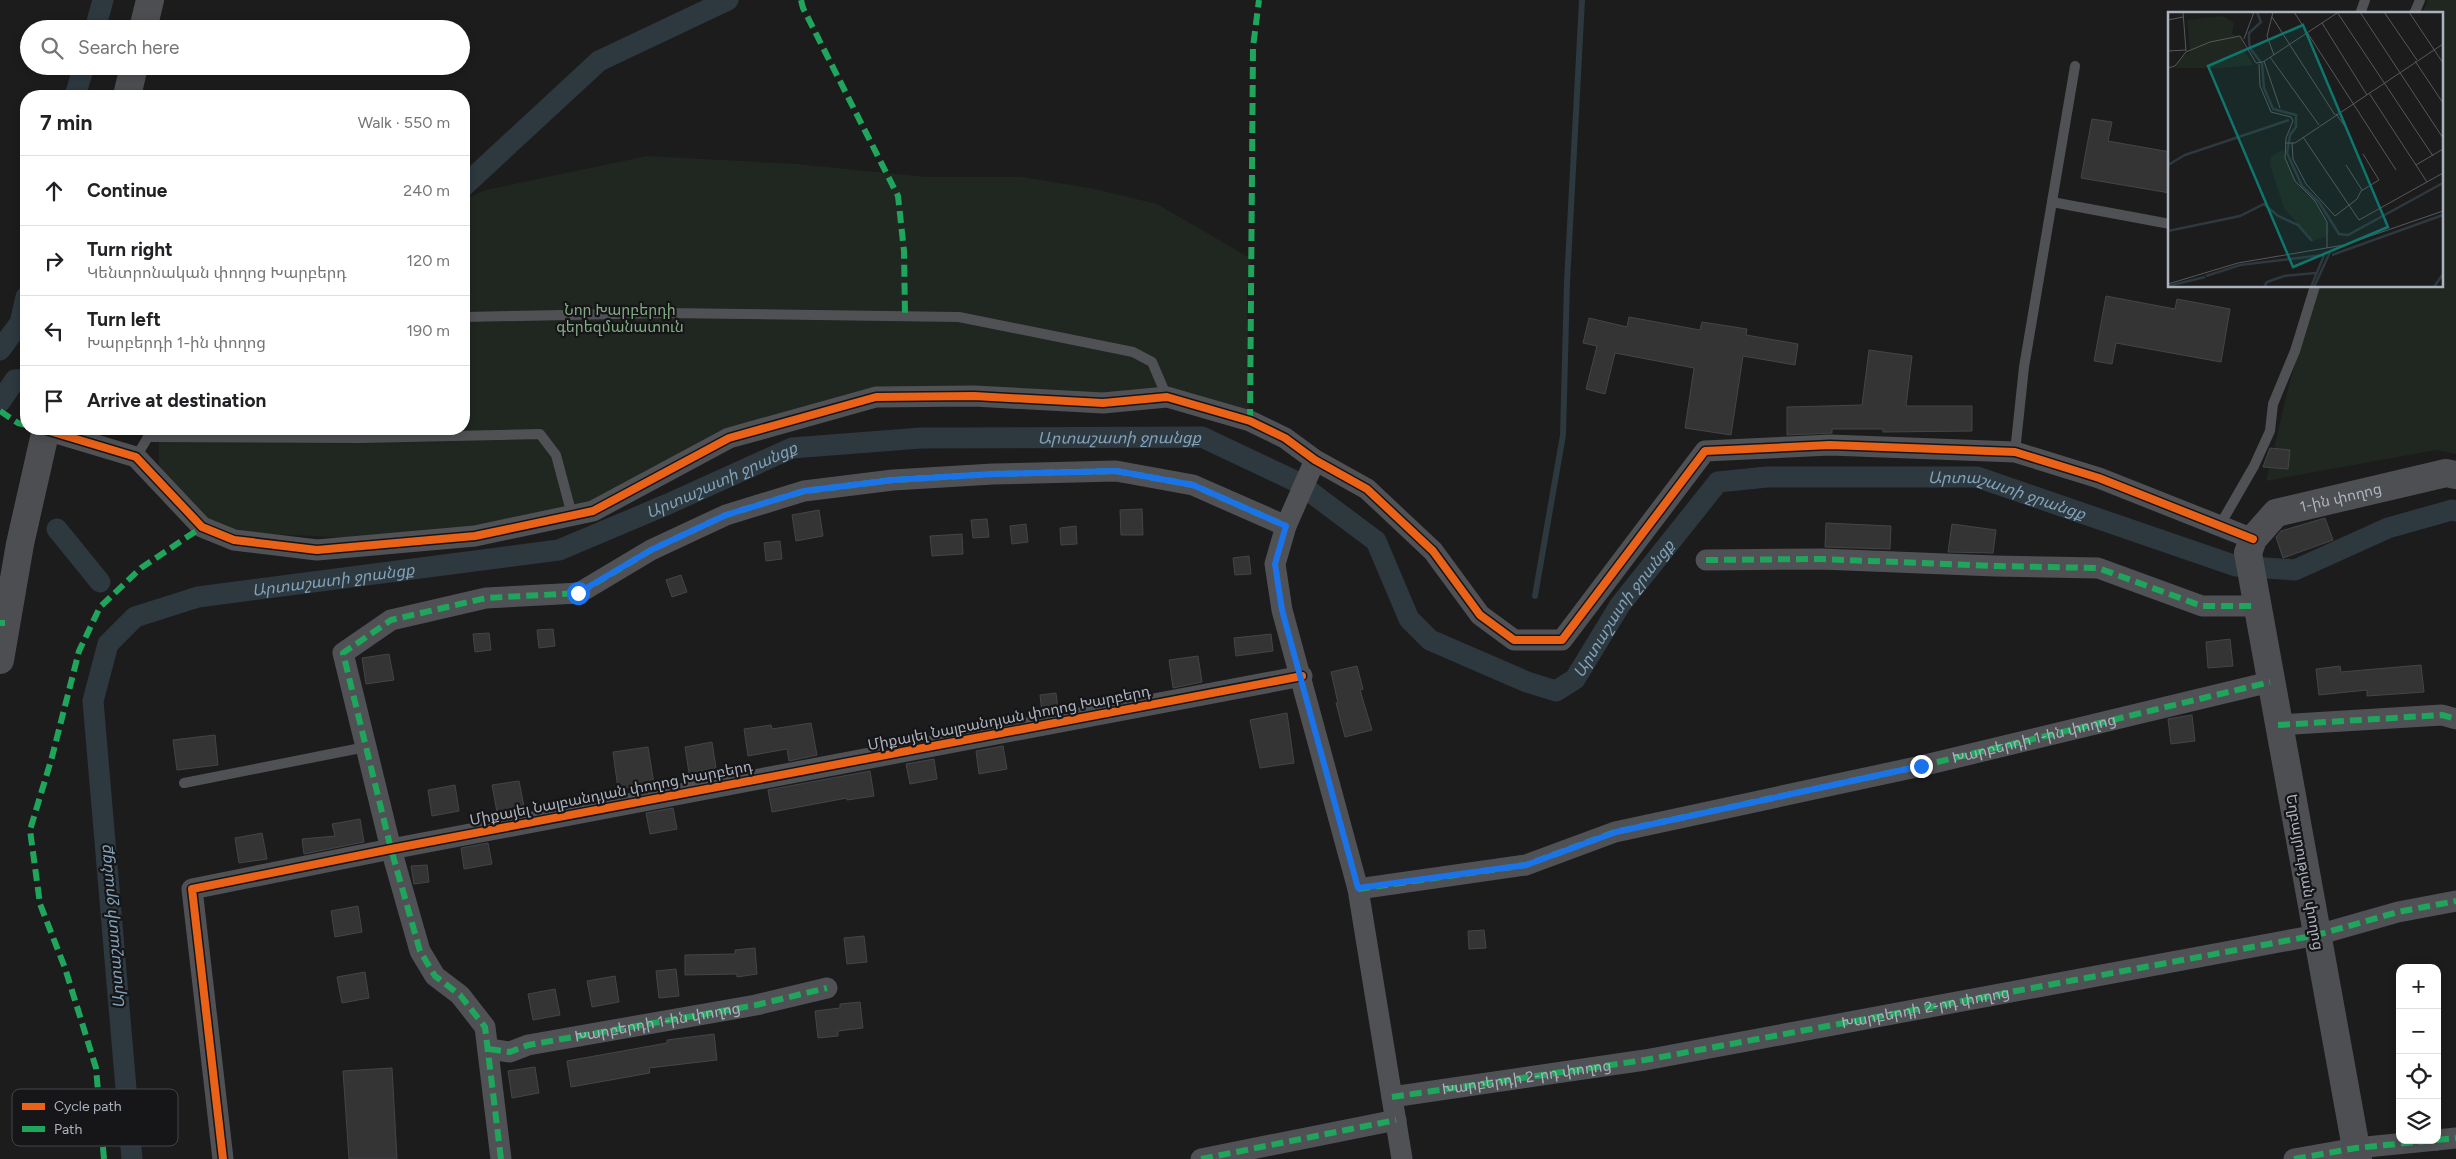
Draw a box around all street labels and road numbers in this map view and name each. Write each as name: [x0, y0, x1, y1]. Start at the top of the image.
street label: 1-ին փողոց: [2298, 479, 2384, 516]
street label: Միքայել Նալբանդյան փողոց Խարբերդ: [866, 682, 1152, 754]
street label: Խարբերդի 1-ին փողոց: [1950, 710, 2118, 767]
street label: Միքայել Նալբանդյան փողոց Խարբերդ: [468, 757, 754, 829]
street label: Եղբայրության փողոց: [2282, 792, 2328, 952]
street label: Խարբերդի 2-րդ փողոց: [1840, 983, 2011, 1032]
street label: Խարբերդի 1-ին փողոց: [573, 999, 742, 1046]
street label: Խարբերդի 2-րդ փողոց: [1441, 1056, 1612, 1099]

